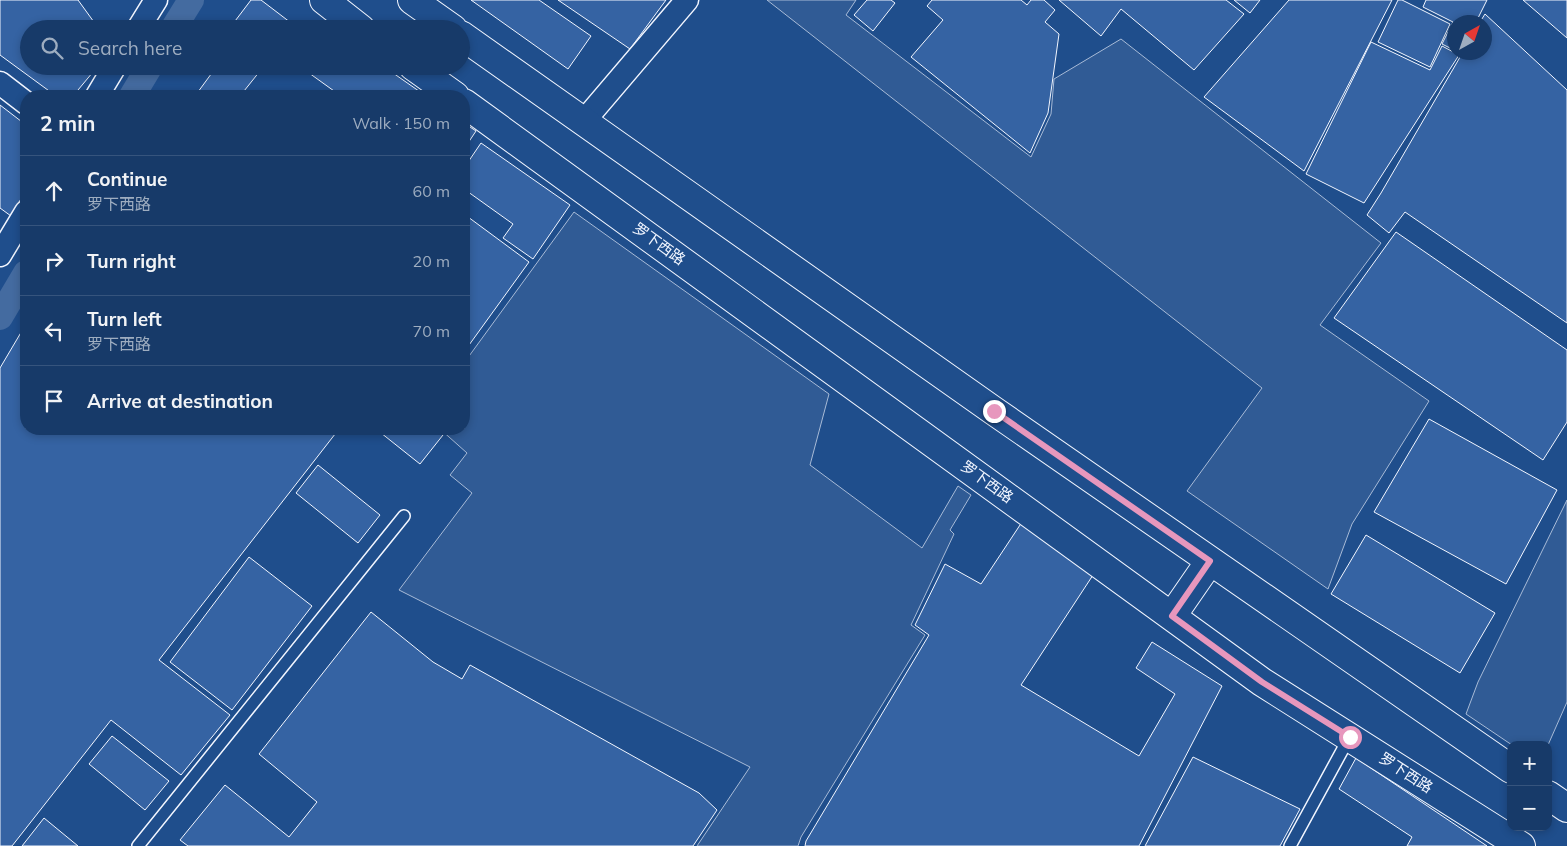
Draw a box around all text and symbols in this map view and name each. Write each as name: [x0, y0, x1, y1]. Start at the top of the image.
north arrow: [1447, 15, 1492, 60]
search box: [20, 20, 470, 75]
icon: search: [38, 34, 66, 62]
text: Search here: [78, 36, 182, 60]
text: 2 min: [40, 110, 95, 136]
text: Walk · 150 m: [352, 113, 450, 133]
text: Continue: [87, 167, 167, 191]
icon: ahead: [40, 177, 68, 205]
text: 60 m: [413, 181, 450, 201]
text: 罗下西路: [87, 194, 151, 214]
street label: 罗下西路: [629, 218, 689, 269]
icon: right: [40, 247, 68, 275]
text: Turn right: [87, 249, 176, 273]
text: 20 m: [413, 251, 450, 271]
text: Turn left: [87, 307, 162, 331]
icon: left: [40, 317, 68, 345]
text: 70 m: [413, 321, 450, 341]
text: 罗下西路: [87, 334, 151, 354]
icon: arrive: [40, 387, 68, 415]
text: Arrive at destination: [87, 389, 273, 413]
route end: [983, 400, 1006, 423]
street label: 罗下西路: [957, 456, 1017, 507]
route start: [1339, 726, 1362, 749]
map controls: [1507, 741, 1552, 831]
button: +: [1507, 741, 1552, 786]
street label: 罗下西路: [1376, 748, 1437, 797]
button: −: [1507, 786, 1552, 831]

